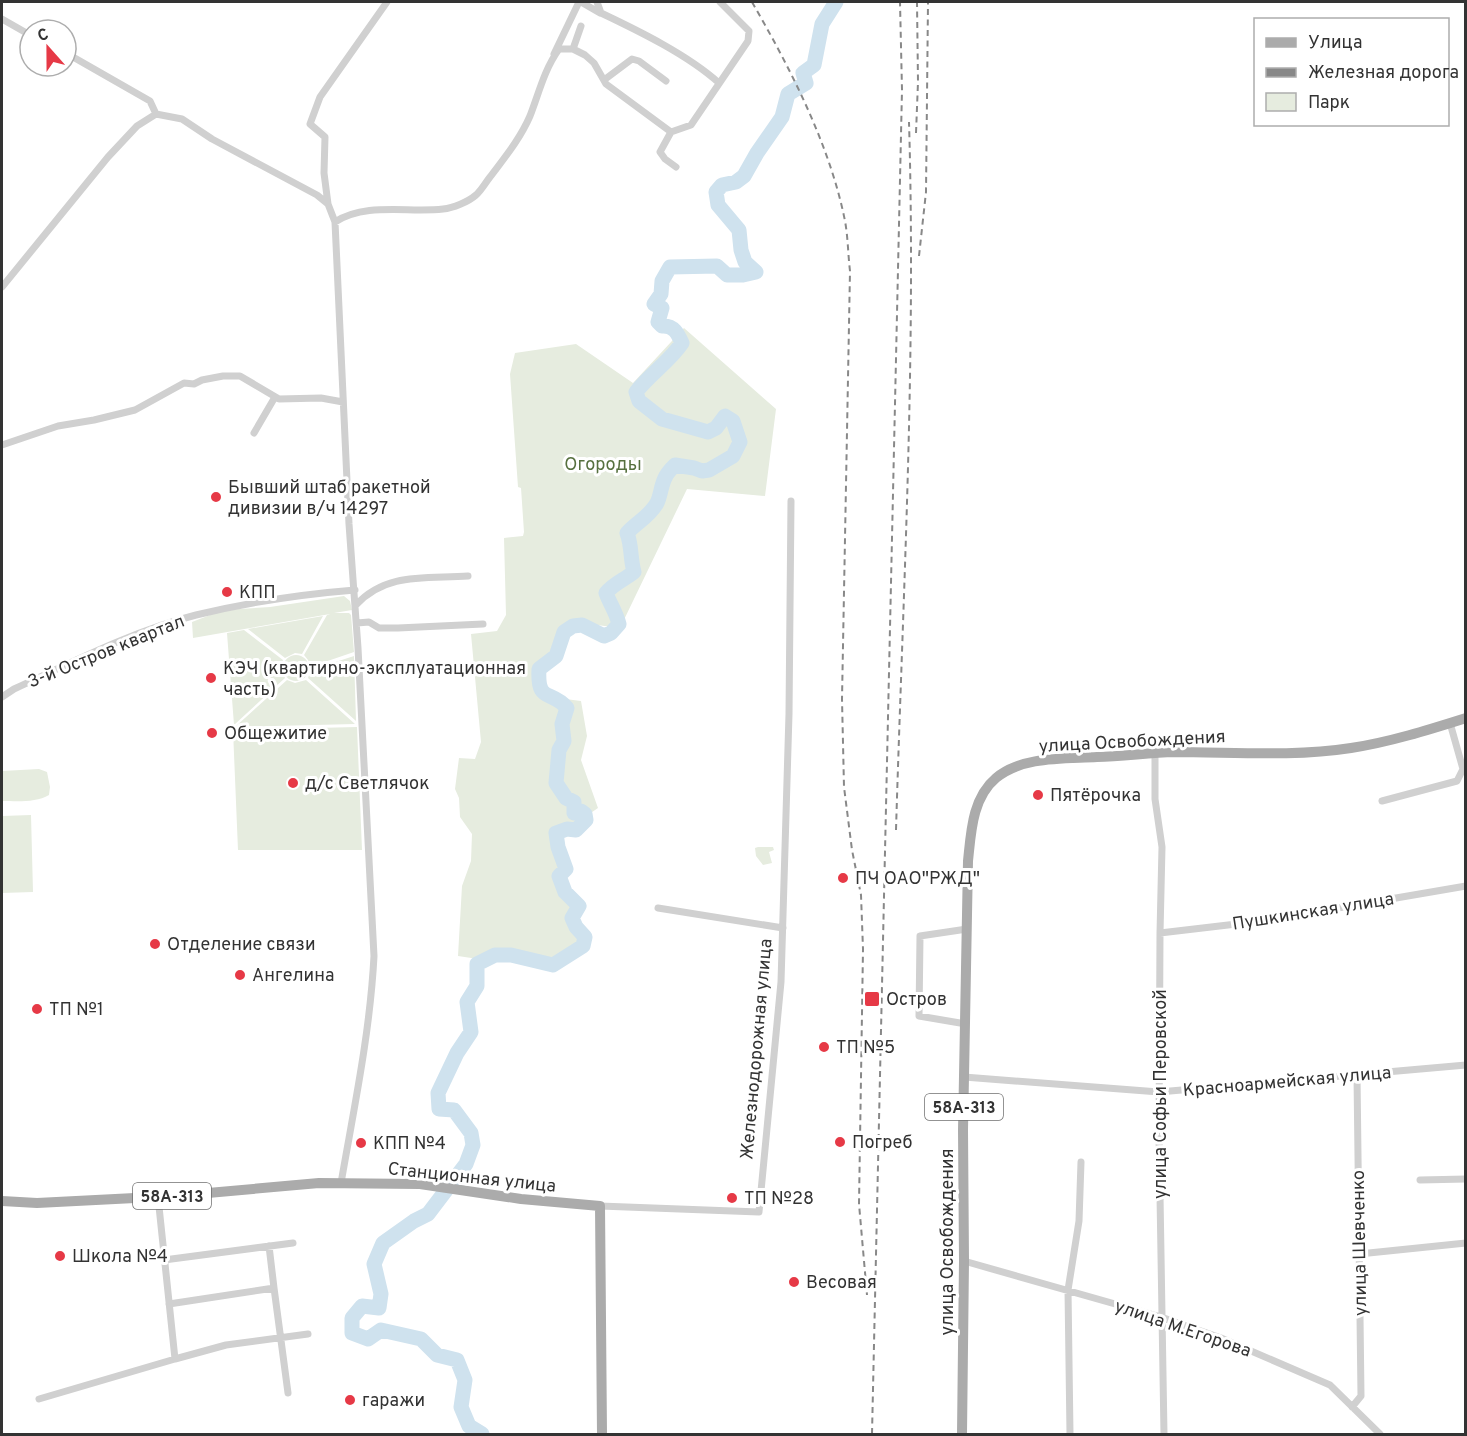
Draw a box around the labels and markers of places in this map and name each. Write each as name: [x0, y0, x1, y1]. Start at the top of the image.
place label: Бывший штаб ракетной дивизии в/ч 14297: [228, 477, 431, 521]
marker: Бывший штаб ракетной дивизии в/ч 14297: [209, 490, 223, 504]
place label: КПП: [239, 582, 276, 605]
marker: КПП: [220, 585, 234, 599]
place label: КЭЧ (квартирно-эксплуатационная часть): [223, 658, 526, 702]
marker: КЭЧ (квартирно-эксплуатационная часть): [204, 671, 218, 685]
place label: Общежитие: [224, 723, 327, 746]
marker: Общежитие: [205, 726, 219, 740]
place label: д/с Светлячок: [305, 773, 430, 796]
marker: д/с Светлячок: [286, 776, 300, 790]
place label: Пятёрочка: [1050, 785, 1141, 808]
marker: Пятёрочка: [1031, 788, 1045, 802]
place label: ПЧ ОАО"РЖД": [855, 868, 980, 891]
marker: ПЧ ОАО"РЖД": [836, 871, 850, 885]
place label: Отделение связи: [167, 934, 316, 957]
marker: Отделение связи: [148, 937, 162, 951]
place label: Ангелина: [252, 965, 334, 988]
marker: Ангелина: [233, 968, 247, 982]
place label: Остров: [886, 989, 947, 1012]
marker: Остров: [863, 990, 881, 1008]
place label: ТП №1: [49, 999, 104, 1022]
marker: ТП №1: [30, 1002, 44, 1016]
place label: ТП №5: [836, 1037, 895, 1060]
marker: ТП №5: [817, 1040, 831, 1054]
place label: Погреб: [852, 1132, 913, 1155]
place label: КПП №4: [373, 1133, 446, 1156]
marker: Погреб: [833, 1135, 847, 1149]
marker: КПП №4: [354, 1136, 368, 1150]
place label: ТП №28: [744, 1188, 814, 1211]
marker: ТП №28: [725, 1191, 739, 1205]
place label: Школа №4: [72, 1246, 168, 1269]
marker: Школа №4: [53, 1249, 67, 1263]
place label: Весовая: [806, 1272, 877, 1295]
marker: Весовая: [787, 1275, 801, 1289]
place label: гаражи: [362, 1390, 425, 1413]
marker: гаражи: [343, 1393, 357, 1407]

